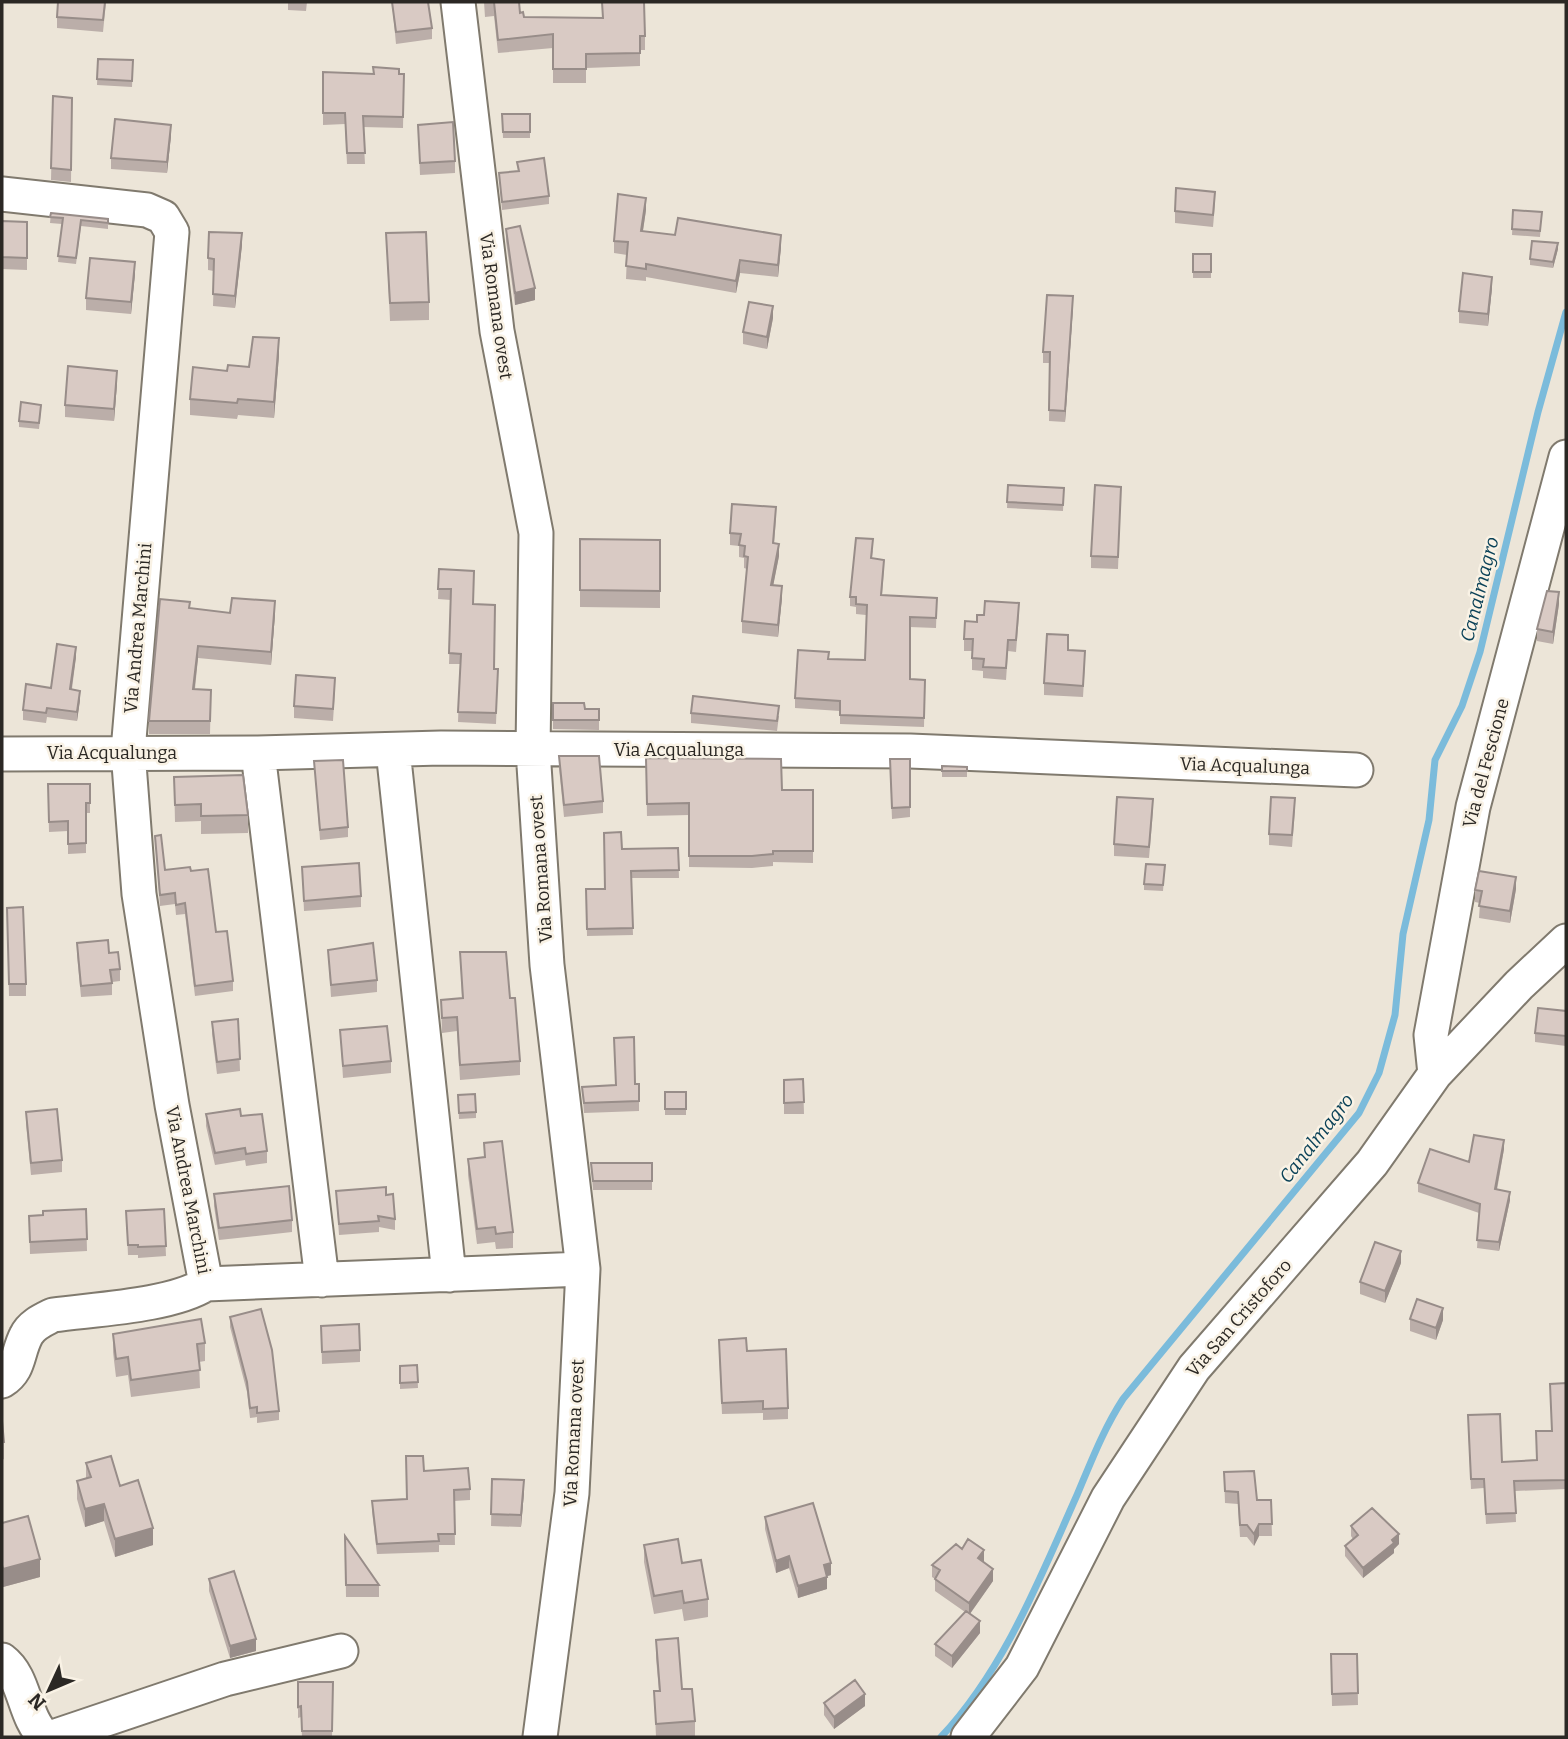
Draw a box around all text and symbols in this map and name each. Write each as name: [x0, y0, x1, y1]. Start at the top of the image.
street label: Via Romana ovest: [475, 231, 517, 381]
water label: Canalmagro: [1455, 534, 1504, 644]
street label: Via Andrea Marchini: [120, 542, 156, 714]
street label: Via del Fescione: [1458, 696, 1514, 830]
street label: Via Acqualunga: [614, 739, 744, 761]
street label: Via Acqualunga: [47, 742, 177, 764]
street label: Via Acqualunga: [1179, 753, 1311, 779]
street label: Via Romana ovest: [525, 794, 557, 944]
water label: Canalmagro: [1274, 1089, 1358, 1188]
street label: Via Andrea Marchini: [161, 1104, 215, 1276]
street label: Via San Cristoforo: [1182, 1254, 1296, 1382]
street label: Via Romana ovest: [559, 1358, 589, 1507]
north arrow: [14, 1655, 84, 1725]
text: N: [24, 1688, 50, 1715]

